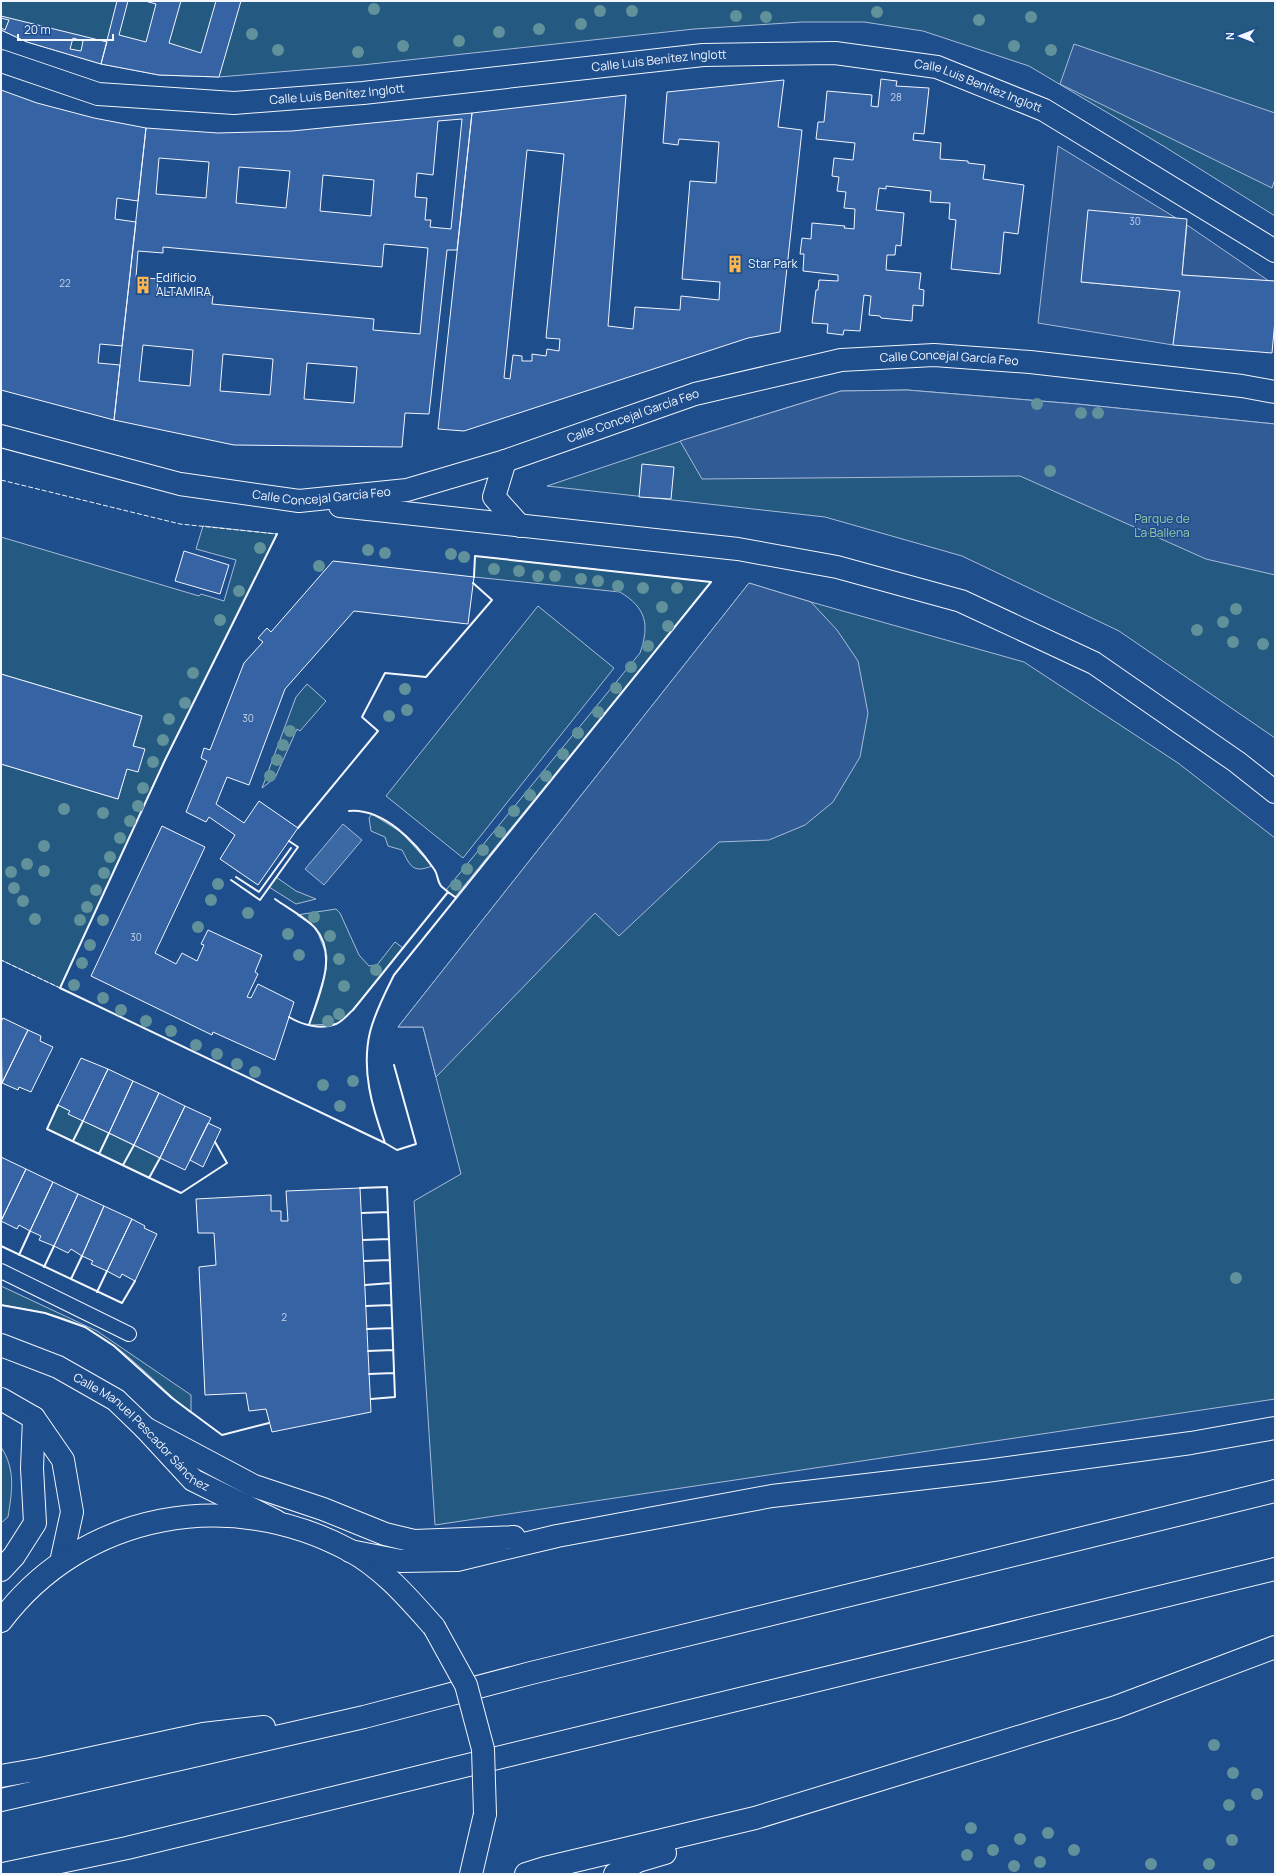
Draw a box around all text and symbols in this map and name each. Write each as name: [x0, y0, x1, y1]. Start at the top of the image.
scale bar: [18, 16, 113, 42]
north arrow: [1220, 16, 1260, 56]
text: 20 m: [24, 21, 51, 38]
text: N: [1222, 32, 1237, 40]
street label: Calle Luis Benítez Inglott: [591, 46, 727, 75]
street label: Calle Luis Benítez Inglott: [913, 55, 1045, 116]
street label: Calle Luis Benítez Inglott: [269, 79, 405, 108]
house number: 28: [890, 90, 902, 104]
house number: 30: [1129, 214, 1141, 228]
building icon: Star Park: [725, 254, 745, 274]
place label: Star Park: [748, 255, 799, 272]
place label: Edificio ALTAMIRA: [156, 269, 212, 300]
building icon: Edificio ALTAMIRA: [133, 275, 153, 295]
house number: 22: [59, 276, 71, 290]
street label: Calle Concejal García Feo: [879, 346, 1019, 369]
street label: Calle Concejal García Feo: [564, 384, 701, 447]
street label: Calle Concejal García Feo: [251, 483, 391, 509]
park label: Parque de La Ballena: [1134, 510, 1190, 541]
house number: 30: [242, 711, 254, 725]
house number: 30: [130, 930, 142, 944]
house number: 2: [281, 1310, 287, 1324]
street label: Calle Manuel Pescador Sánchez: [70, 1368, 213, 1495]

